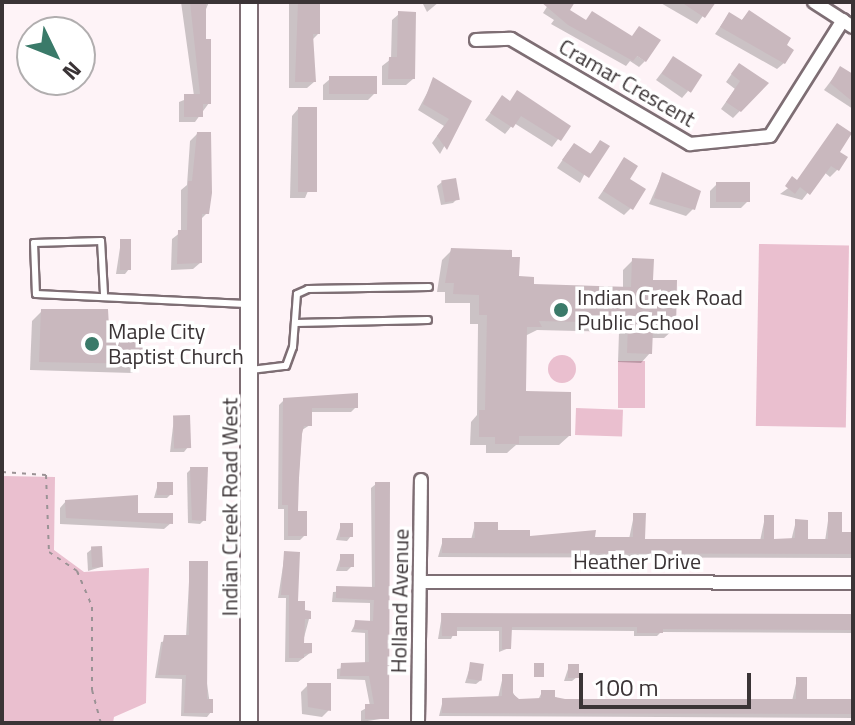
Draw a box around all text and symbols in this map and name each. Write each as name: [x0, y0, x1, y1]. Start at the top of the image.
north arrow: [16, 16, 96, 96]
street label: Cramar Crescent: [554, 33, 700, 133]
text: N: [54, 54, 90, 88]
place label: Indian Creek Road Public School: [577, 284, 743, 336]
marker: Indian Creek Road Public School: [552, 301, 570, 319]
place label: Maple City Baptist Church: [108, 318, 244, 370]
marker: Maple City Baptist Church: [83, 335, 101, 353]
street label: Indian Creek Road West: [217, 398, 243, 616]
street label: Holland Avenue: [386, 528, 414, 674]
street label: Heather Drive: [573, 549, 701, 575]
scale bar: [583, 657, 755, 707]
text: 100 m: [593, 669, 659, 705]

